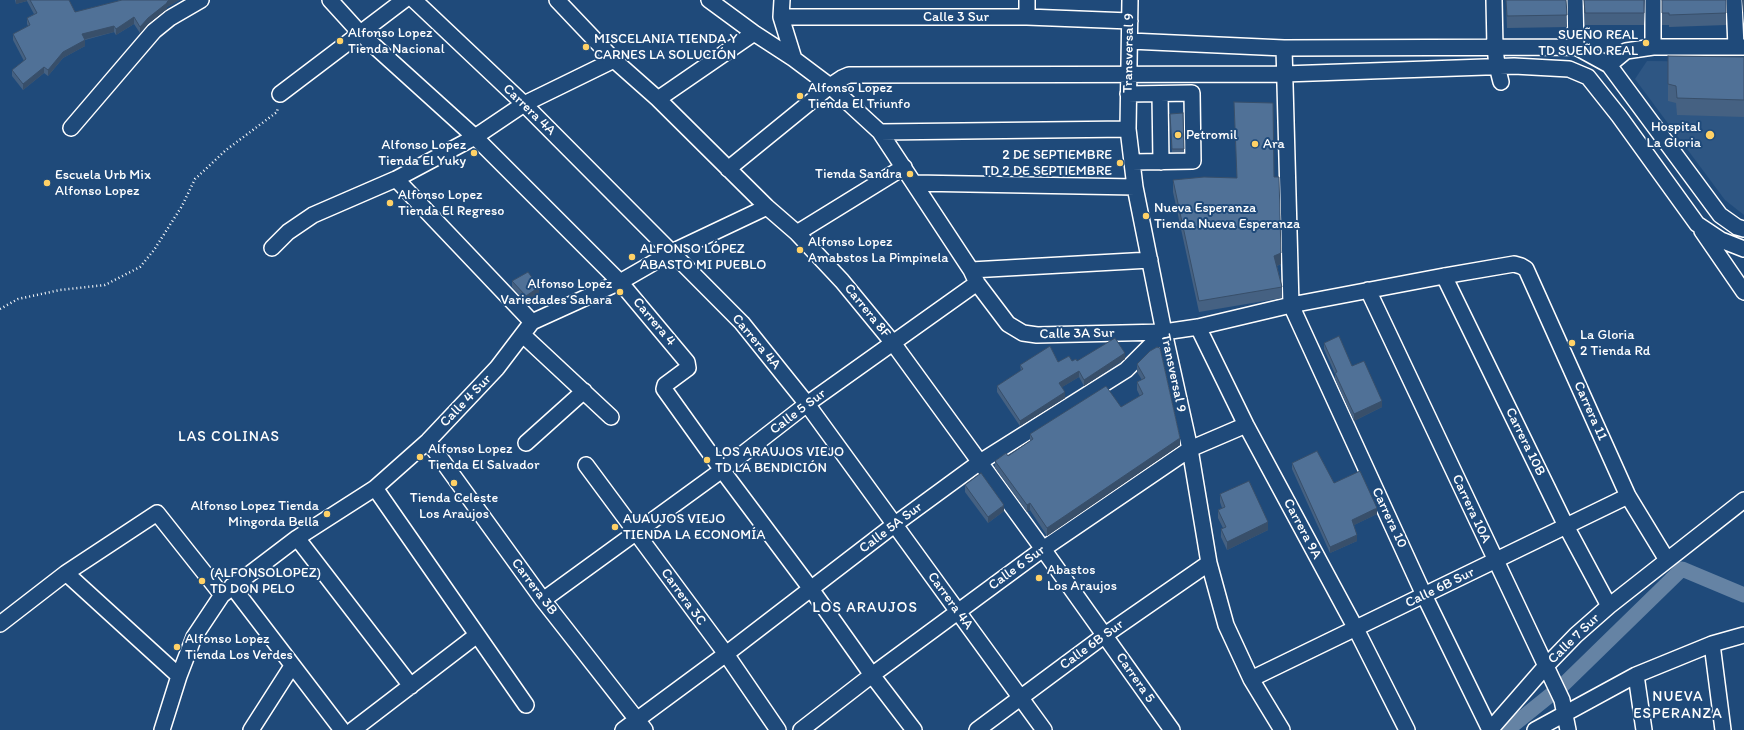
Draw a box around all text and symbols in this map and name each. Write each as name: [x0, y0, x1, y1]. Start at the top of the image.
street label: Calle 3 Sur: [923, 9, 989, 25]
street label: Transversal 9: [1120, 13, 1138, 93]
place label: Alfonso Lopez Tienda Nacional: [348, 25, 445, 58]
place label: SUEÑO REAL TD SUEÑO REAL: [1538, 27, 1638, 60]
place label: MISCELANIA TIENDA Y CARNES LA SOLUCIÓN: [594, 31, 737, 64]
marker: Alfonso Lopez Tienda Nacional: [335, 36, 345, 46]
marker: SUEÑO REAL TD SUEÑO REAL: [1641, 38, 1651, 48]
marker: MISCELANIA TIENDA Y CARNES LA SOLUCIÓN: [581, 42, 591, 52]
place label: Alfonso Lopez Tienda El Triunfo: [808, 80, 910, 112]
street label: Carrera 4A: [499, 81, 559, 139]
marker: Alfonso Lopez Tienda El Triunfo: [795, 91, 805, 101]
place label: Hospital La Gloria: [1647, 119, 1701, 152]
place label: Petromil: [1186, 127, 1237, 143]
marker: Hospital La Gloria: [1704, 129, 1716, 141]
marker: Petromil: [1173, 130, 1183, 140]
place label: Ara: [1263, 136, 1285, 152]
place label: Alfonso Lopez Tienda El Yuky: [378, 137, 466, 170]
marker: Ara: [1250, 139, 1260, 149]
place label: 2 DE SEPTIEMBRE TD 2 DE SEPTIEMBRE: [982, 147, 1112, 180]
marker: Alfonso Lopez Tienda El Yuky: [469, 148, 479, 158]
marker: 2 DE SEPTIEMBRE TD 2 DE SEPTIEMBRE: [1115, 158, 1125, 168]
place label: Tienda Sandra: [815, 166, 902, 182]
place label: Escuela Urb Mix Alfonso Lopez: [55, 167, 151, 200]
marker: Tienda Sandra: [905, 169, 915, 179]
marker: Escuela Urb Mix Alfonso Lopez: [42, 178, 52, 188]
place label: Alfonso Lopez Tienda El Regreso: [398, 187, 504, 220]
marker: Alfonso Lopez Tienda El Regreso: [385, 198, 395, 208]
place label: Nueva Esperanza Tienda Nueva Esperanza: [1154, 200, 1300, 232]
marker: Nueva Esperanza Tienda Nueva Esperanza: [1141, 211, 1151, 221]
place label: Alfonso Lopez Amabstos La Pimpinela: [808, 234, 949, 266]
place label: ALFONSO LÓPEZ ABASTO MI PUEBLO: [640, 241, 766, 274]
marker: Alfonso Lopez Amabstos La Pimpinela: [795, 245, 805, 255]
marker: ALFONSO LÓPEZ ABASTO MI PUEBLO: [627, 252, 637, 262]
place label: Alfonso Lopez Variedades Sahara: [501, 276, 612, 308]
street label: Carrera 8F: [840, 281, 894, 341]
marker: Alfonso Lopez Variedades Sahara: [615, 287, 625, 297]
street label: Carrera 4: [629, 294, 679, 350]
street label: Carrera 4A: [728, 311, 784, 373]
street label: Calle 3A Sur: [1039, 325, 1115, 343]
place label: La Gloria 2 Tienda Rd: [1580, 327, 1651, 360]
street label: Transversal 9: [1156, 332, 1190, 414]
marker: La Gloria 2 Tienda Rd: [1567, 338, 1577, 348]
street label: Calle 4 Sur: [437, 371, 495, 431]
street label: Carrera 11: [1570, 379, 1610, 443]
street label: Calle 5 Sur: [767, 386, 829, 438]
street label: Carrera 10B: [1501, 405, 1549, 479]
district label: LAS COLINAS: [179, 428, 279, 446]
place label: Alfonso Lopez Tienda El Salvador: [428, 441, 540, 474]
place label: LOS ARAUJOS VIEJO TD LA BENDICIÓN: [715, 444, 844, 476]
marker: Alfonso Lopez Tienda El Salvador: [415, 452, 425, 462]
marker: LOS ARAUJOS VIEJO TD LA BENDICIÓN: [702, 455, 712, 465]
street label: Carrera 10A: [1448, 472, 1494, 546]
marker: Tienda Celeste Los Araujos: [449, 478, 459, 488]
street label: Carrera 10: [1368, 485, 1410, 551]
place label: Tienda Celeste Los Araujos: [410, 490, 498, 522]
street label: Carrera 9A: [1279, 496, 1325, 562]
place label: Alfonso Lopez Tienda Mingorda Bella: [191, 498, 319, 530]
street label: Calle 5A Sur: [856, 499, 926, 557]
marker: Alfonso Lopez Tienda Mingorda Bella: [322, 509, 332, 519]
place label: AUAUJOS VIEJO TIENDA LA ECONOMÍA: [623, 511, 765, 544]
marker: AUAUJOS VIEJO TIENDA LA ECONOMÍA: [610, 522, 620, 532]
street label: Calle 6 Sur: [985, 542, 1049, 594]
street label: Carrera 3B: [507, 555, 561, 619]
place label: Abastos Los Araujos: [1047, 562, 1117, 594]
street label: Calle 6B Sur: [1403, 564, 1477, 612]
place label: (ALFONSOLOPEZ) TD DON PELO: [210, 565, 321, 598]
street label: Carrera 3C: [657, 565, 709, 629]
street label: Carrera 4A: [923, 569, 977, 633]
marker: Abastos Los Araujos: [1034, 573, 1044, 583]
marker: (ALFONSOLOPEZ) TD DON PELO: [197, 576, 207, 586]
district label: LOS ARAUJOS: [812, 599, 918, 617]
street label: Calle 7 Sur: [1545, 610, 1603, 668]
street label: Calle 6B Sur: [1057, 616, 1127, 674]
place label: Alfonso Lopez Tienda Los Verdes: [185, 631, 293, 664]
marker: Alfonso Lopez Tienda Los Verdes: [172, 642, 182, 652]
street label: Carrera 5: [1112, 650, 1158, 706]
district label: NUEVA ESPERANZA: [1633, 688, 1723, 723]

